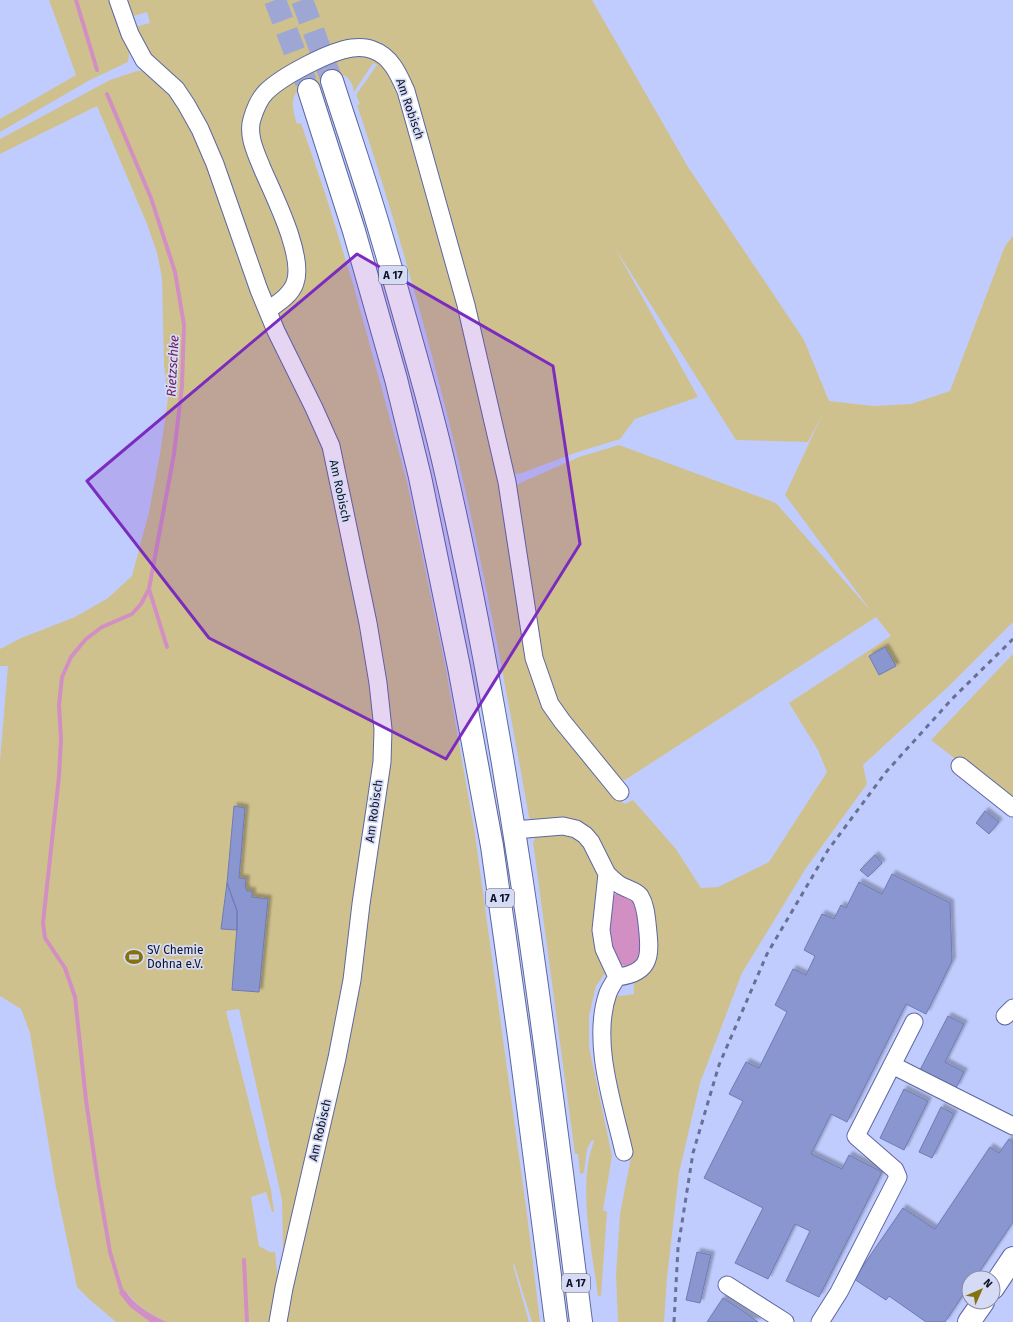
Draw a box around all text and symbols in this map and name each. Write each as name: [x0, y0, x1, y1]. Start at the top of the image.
street label: Am Robisch: [393, 77, 427, 141]
road number: A 17: [379, 266, 407, 284]
water label: Rietzschke: [163, 335, 182, 397]
street label: Am Robisch: [327, 459, 353, 523]
street label: Am Robisch: [363, 779, 385, 843]
road number: A 17: [486, 889, 514, 907]
place label: SV Chemie Dohna e.V.: [147, 943, 204, 971]
sports icon: SV Chemie Dohna e.V.: [124, 947, 144, 967]
street label: Am Robisch: [306, 1098, 334, 1162]
north arrow: [961, 1270, 1001, 1310]
road number: A 17: [562, 1274, 590, 1292]
text: N: [981, 1276, 995, 1290]

